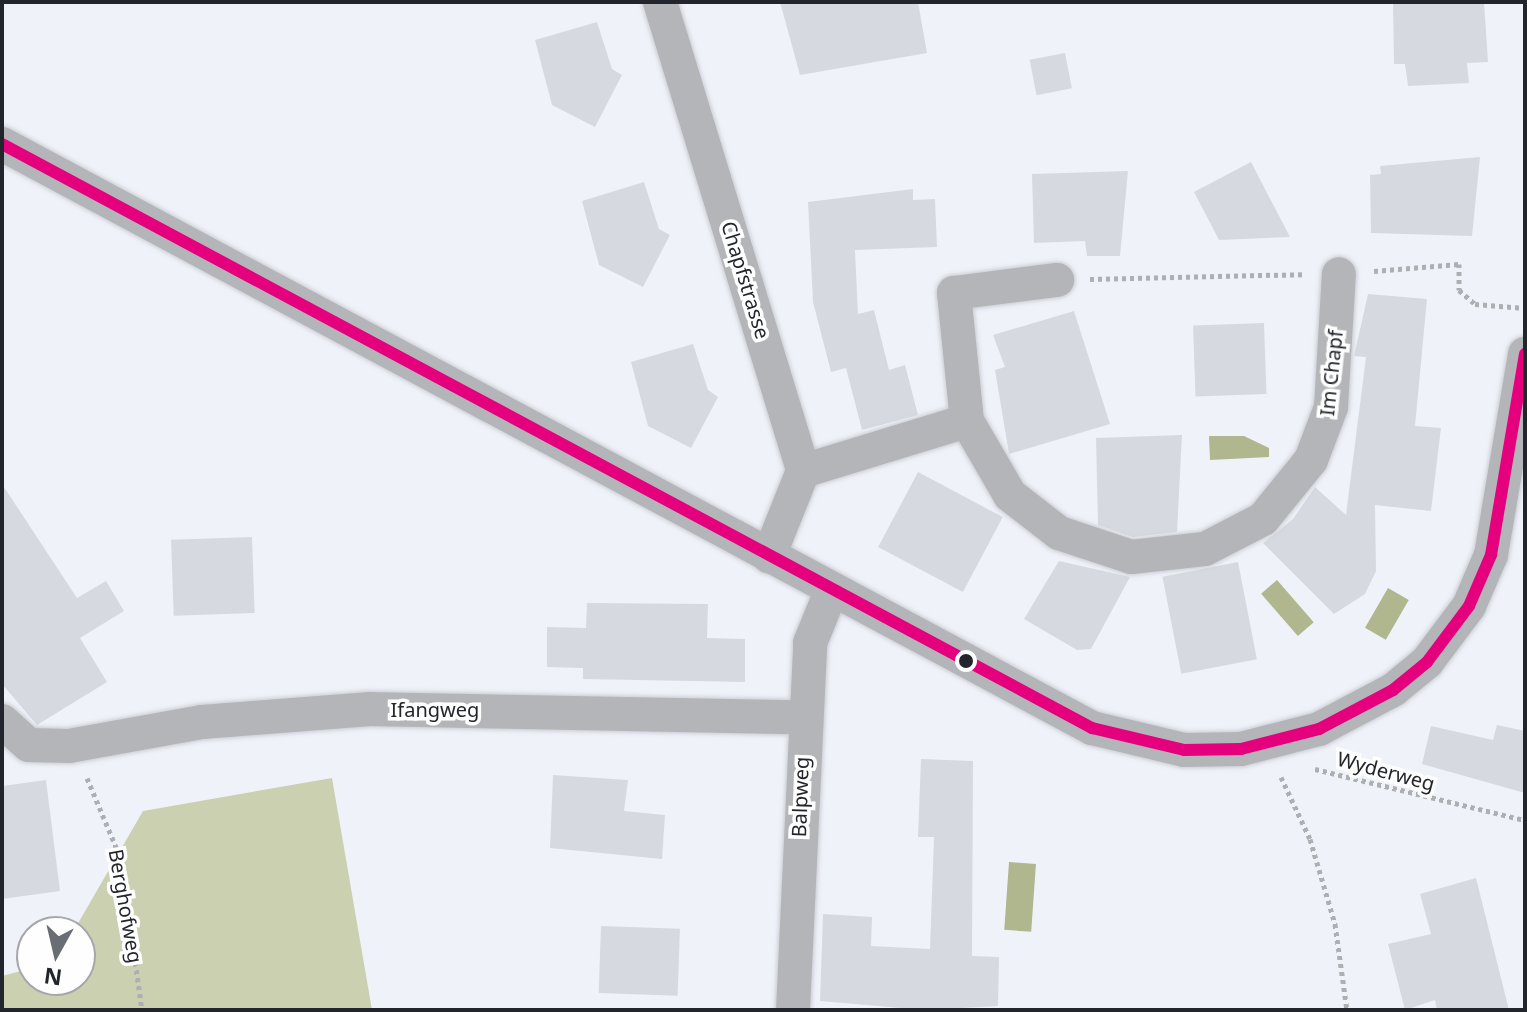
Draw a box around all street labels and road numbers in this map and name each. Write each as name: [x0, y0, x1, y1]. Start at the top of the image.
street label: Chapfstrasse: [717, 218, 775, 342]
street label: Im Chapf: [1315, 329, 1347, 417]
street label: Ifangweg: [391, 697, 479, 721]
street label: Wyderweg: [1335, 746, 1437, 796]
street label: Balpweg: [787, 756, 813, 838]
street label: Berghofweg: [104, 847, 148, 965]

